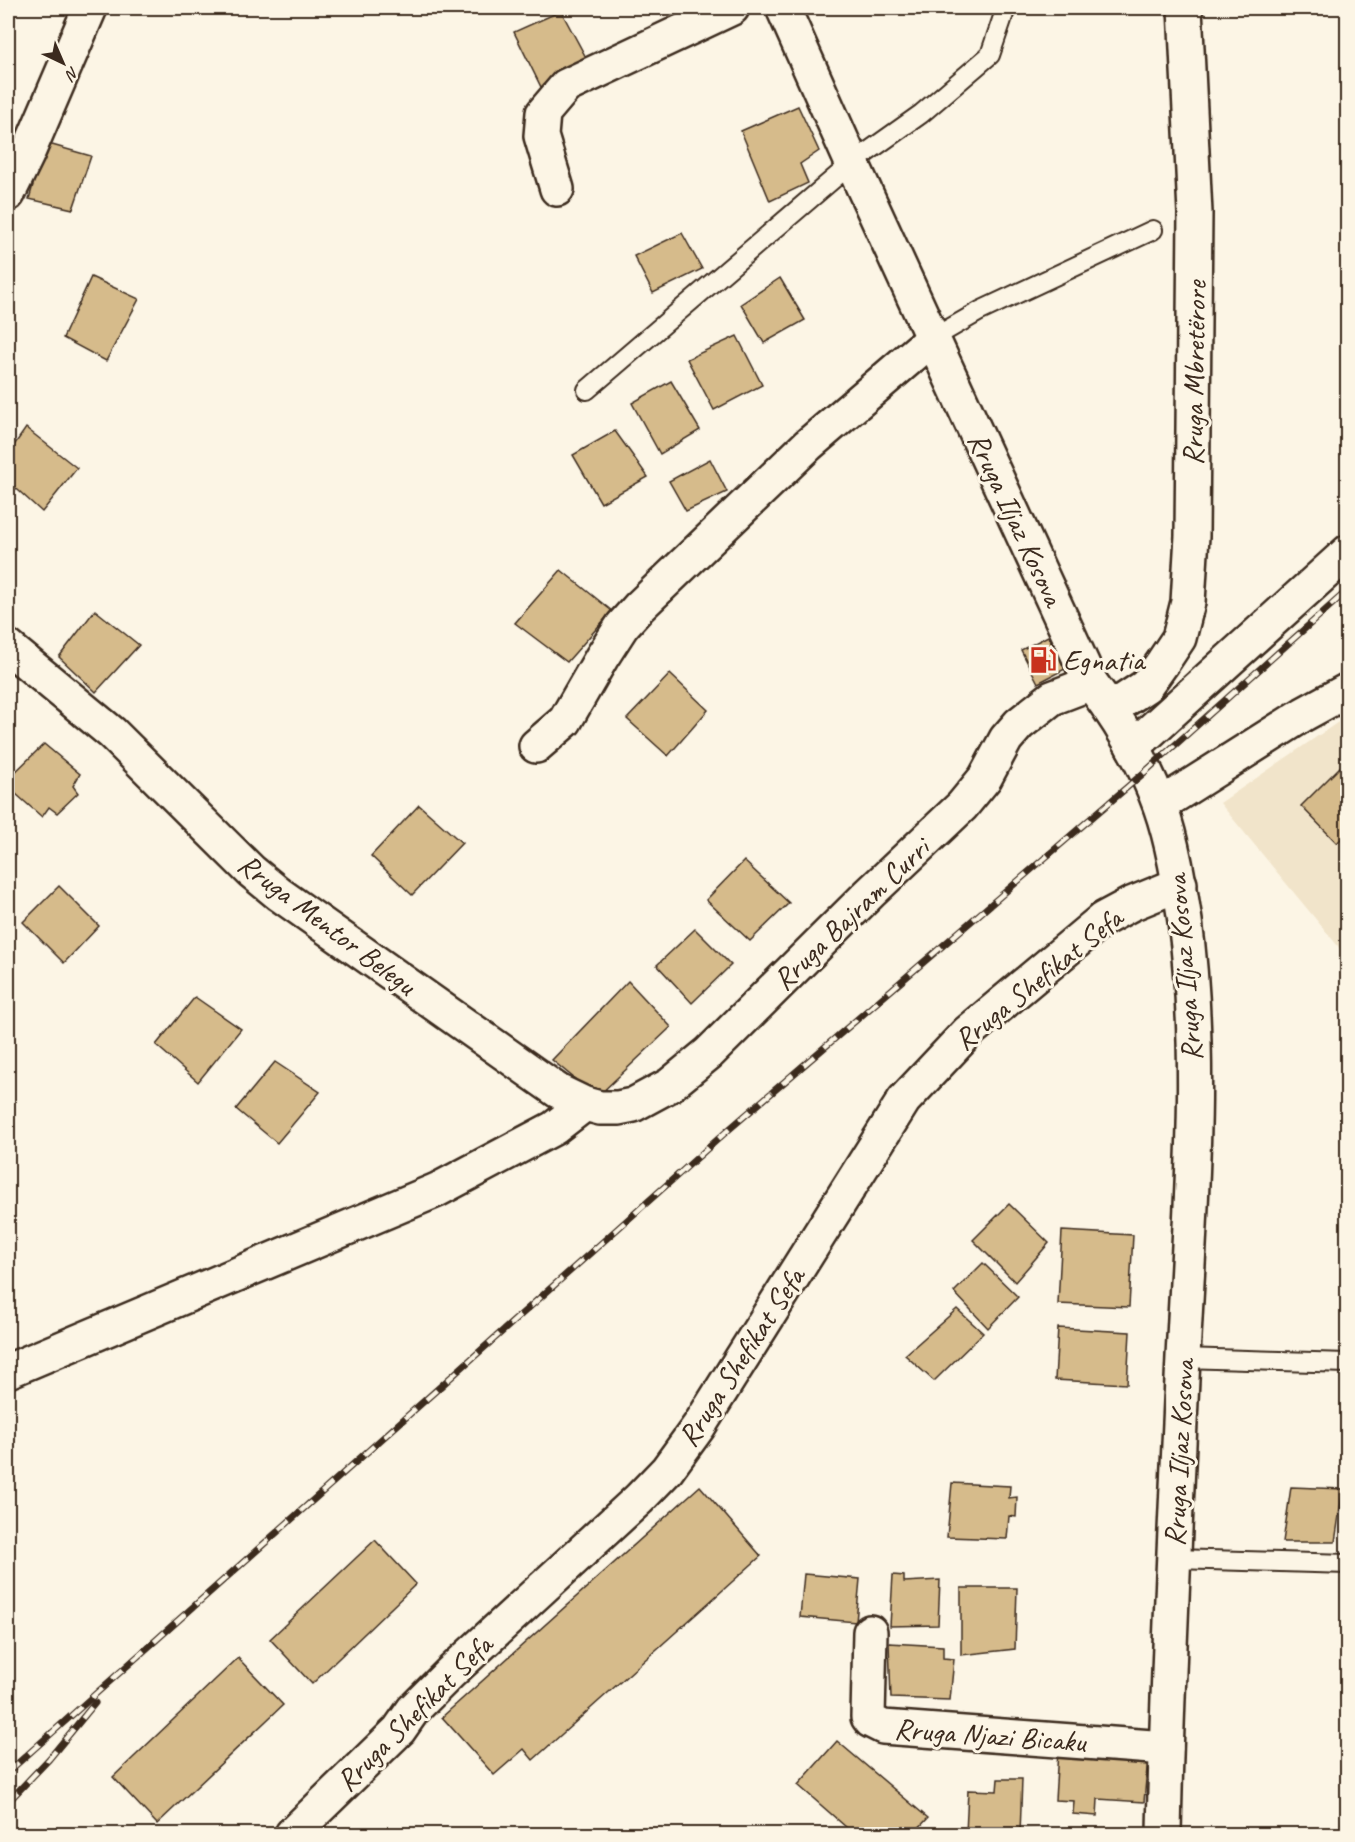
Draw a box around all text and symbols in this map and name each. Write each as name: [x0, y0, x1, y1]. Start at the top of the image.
north arrow: [33, 33, 93, 93]
text: N: [60, 62, 83, 86]
street label: Rruga Mbretërore: [1173, 278, 1215, 466]
street label: Rruga Iljaz Kosova: [959, 426, 1074, 614]
place label: Egnatia: [1063, 641, 1147, 679]
fuel station icon: Egnatia: [1028, 645, 1058, 675]
street label: Rruga Bajram Curri: [765, 827, 940, 998]
street label: Rruga Mentor Belegu: [231, 845, 425, 1004]
street label: Rruga Iljaz Kosova: [1157, 871, 1211, 1063]
street label: Rruga Shefikat Sefa: [946, 898, 1132, 1059]
street label: Rruga Shefikat Sefa: [669, 1258, 814, 1454]
street label: Rruga Iljaz Kosova: [1155, 1356, 1203, 1547]
street label: Rruga Shefikat Sefa: [328, 1625, 502, 1799]
street label: Rruga Njazi Bicaku: [893, 1709, 1089, 1761]

